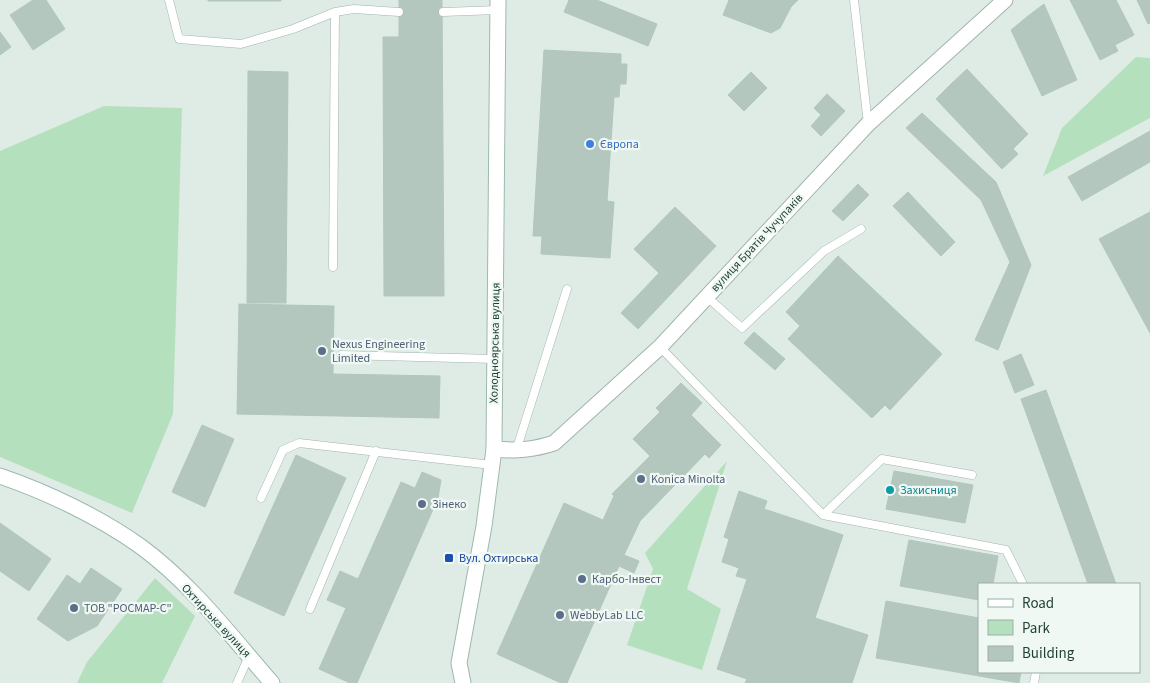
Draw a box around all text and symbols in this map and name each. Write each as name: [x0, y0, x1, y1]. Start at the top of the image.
place label: Європа: [600, 136, 639, 153]
marker: Європа: [584, 138, 596, 150]
street label: вулиця Братів Чучупаків: [707, 190, 807, 296]
street label: Холодноярська вулиця: [485, 282, 505, 404]
place label: Nexus Engineering Limited: [332, 336, 425, 367]
marker: Nexus Engineering Limited: [316, 345, 328, 357]
place label: Konica Minolta: [651, 471, 725, 488]
marker: Konica Minolta: [635, 473, 647, 485]
place label: Захисниця: [900, 482, 957, 499]
marker: Захисниця: [884, 484, 896, 496]
place label: Зінеко: [432, 496, 466, 513]
marker: Зінеко: [416, 498, 428, 510]
place label: Вул. Охтирська: [459, 550, 538, 567]
marker: Вул. Охтирська: [443, 552, 455, 564]
place label: Карбо-Інвест: [592, 571, 662, 588]
marker: Карбо-Інвест: [576, 573, 588, 585]
street label: Охтирська вулиця: [177, 580, 255, 662]
legend: [978, 583, 1140, 673]
text: Road: [1022, 593, 1054, 614]
place label: ТОВ "РОСМАР-С": [84, 600, 172, 617]
marker: ТОВ "РОСМАР-С": [68, 602, 80, 614]
place label: WebbyLab LLC: [570, 607, 643, 624]
marker: WebbyLab LLC: [554, 609, 566, 621]
text: Park: [1022, 618, 1051, 639]
text: Building: [1022, 643, 1075, 664]

